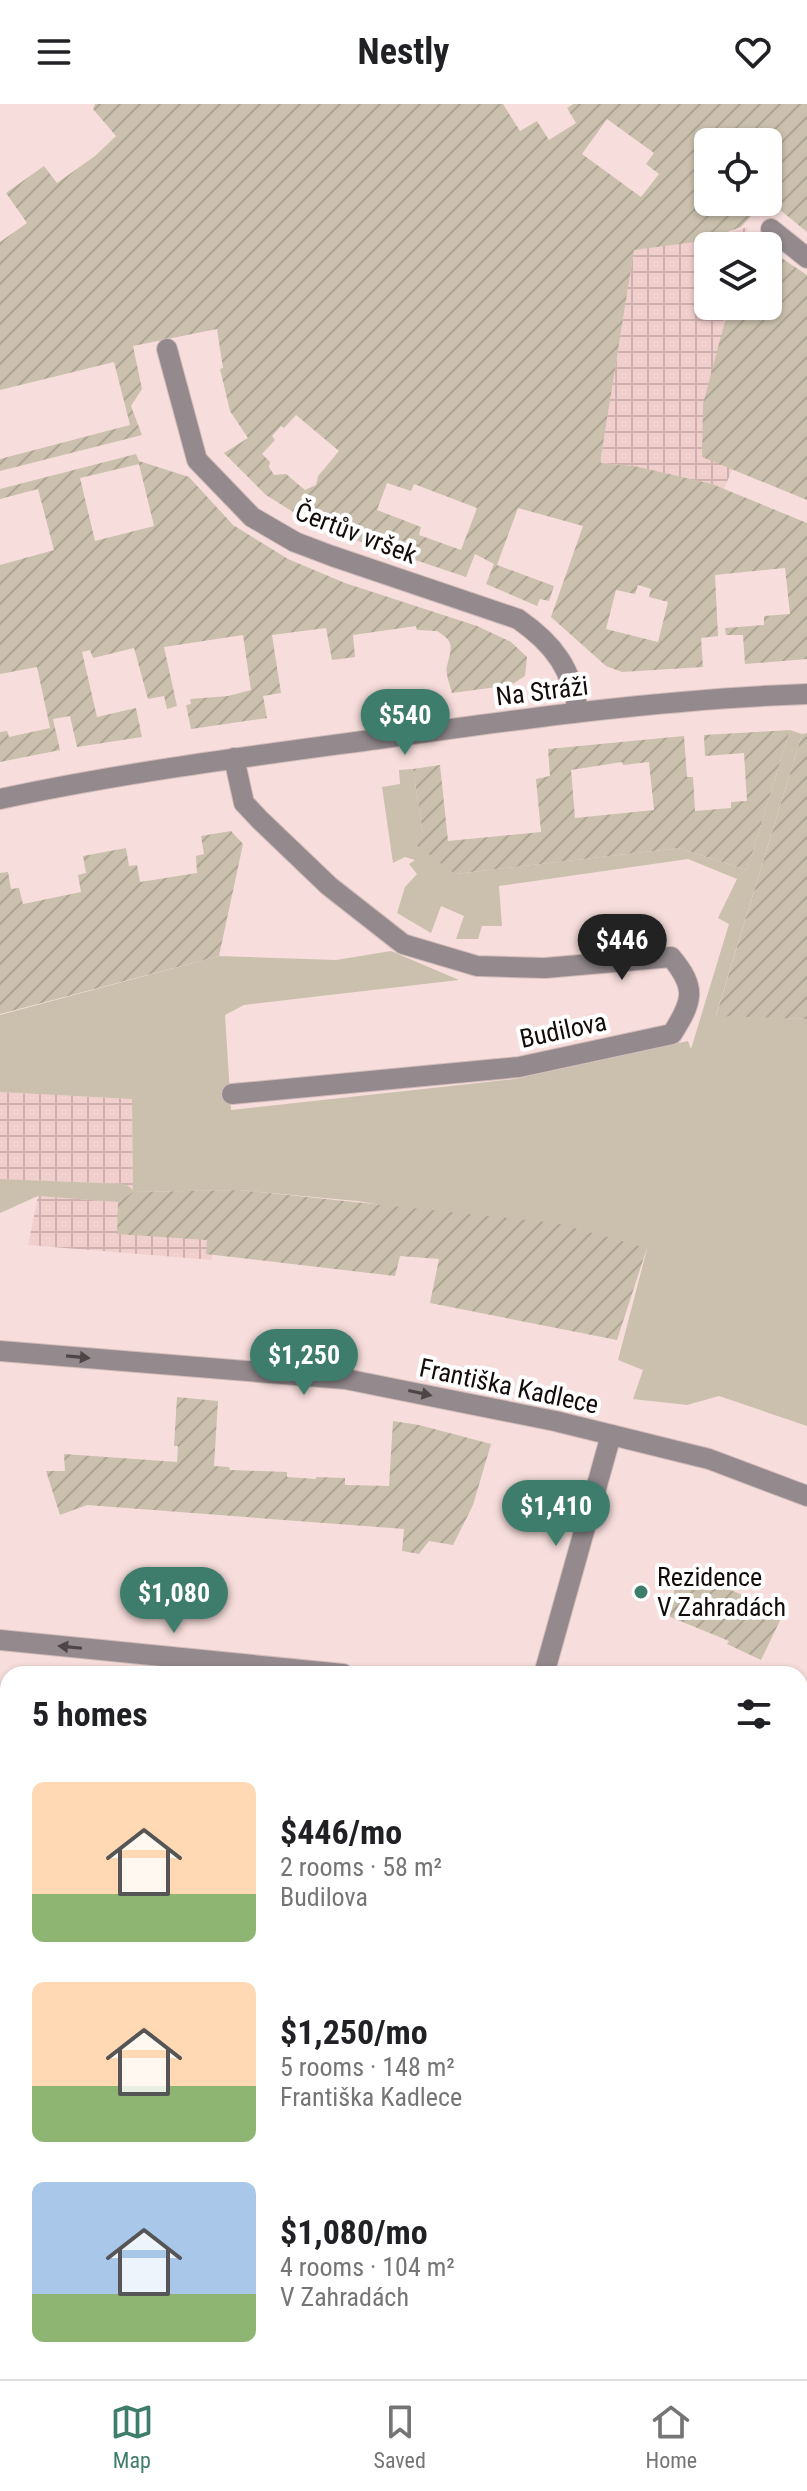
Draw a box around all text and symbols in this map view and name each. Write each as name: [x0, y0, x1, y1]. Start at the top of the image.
icon: menu: [32, 30, 76, 74]
icon: heart: [731, 30, 775, 74]
text: Nestly: [358, 31, 449, 73]
map controls: [694, 128, 782, 320]
button: locate: [694, 128, 782, 216]
button: layers: [694, 232, 782, 320]
street label: Čertův vršek: [291, 496, 421, 570]
street label: Na Stráži: [494, 670, 590, 712]
pin: $540: [358, 689, 452, 757]
text: $540: [379, 700, 431, 730]
pin: $446: [575, 914, 669, 982]
text: $446: [596, 925, 648, 955]
street label: Budilova: [517, 1006, 609, 1054]
pin: $1,250: [239, 1329, 369, 1397]
text: $1,250: [268, 1340, 340, 1370]
one-way arrow: [66, 1351, 91, 1364]
street label: Františka Kadlece: [417, 1352, 601, 1420]
one-way arrow: [407, 1387, 432, 1400]
pin: $1,410: [491, 1480, 621, 1548]
text: $1,410: [520, 1491, 592, 1521]
place label: Rezidence V Zahradách: [657, 1562, 786, 1622]
pin: $1,080: [109, 1567, 239, 1635]
text: $1,080: [138, 1578, 210, 1608]
marker: Rezidence V Zahradách: [632, 1583, 650, 1601]
one-way arrow: [57, 1641, 82, 1654]
icon: filters: [732, 1692, 776, 1736]
text: 5 homes: [32, 1694, 148, 1734]
text: $446/mo: [280, 1812, 402, 1852]
icon: home: [96, 1814, 192, 1910]
text: 2 rooms · 58 m²: [280, 1852, 442, 1882]
text: Budilova: [280, 1882, 368, 1912]
text: $1,250/mo: [280, 2012, 428, 2052]
icon: home: [96, 2014, 192, 2110]
text: 5 rooms · 148 m²: [280, 2052, 455, 2082]
text: Františka Kadlece: [280, 2082, 462, 2112]
text: $1,080/mo: [280, 2212, 428, 2252]
icon: home: [96, 2214, 192, 2310]
text: 4 rooms · 104 m²: [280, 2252, 455, 2282]
text: V Zahradách: [280, 2282, 409, 2312]
tab: Map: [110, 2400, 154, 2473]
tab: Saved: [374, 2400, 426, 2473]
tab: Home: [646, 2400, 697, 2473]

